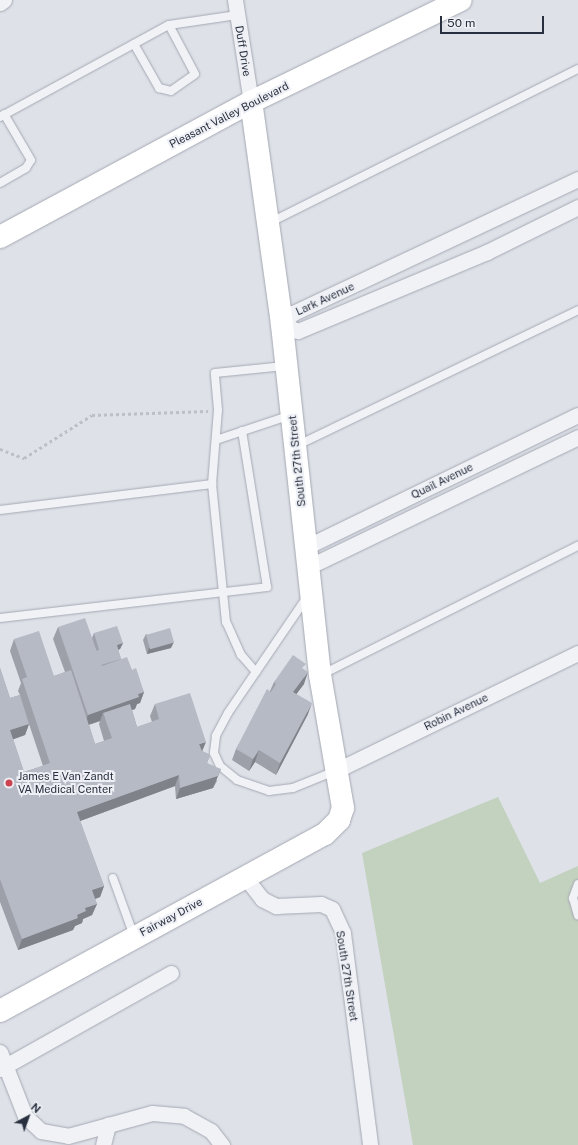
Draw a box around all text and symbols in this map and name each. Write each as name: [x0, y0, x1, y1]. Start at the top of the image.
scale bar: [442, 8, 546, 34]
text: 50 m: [447, 16, 475, 30]
street label: Duff Drive: [232, 25, 254, 77]
street label: Pleasant Valley Boulevard: [167, 79, 291, 151]
street label: Lark Avenue: [294, 280, 356, 318]
street label: South 27th Street: [286, 415, 308, 507]
street label: Quail Avenue: [409, 460, 475, 502]
street label: Robin Avenue: [422, 691, 490, 733]
place label: James E Van Zandt VA Medical Center: [18, 770, 114, 796]
marker: James E Van Zandt VA Medical Center: [3, 777, 15, 789]
street label: Fairway Drive: [137, 895, 205, 939]
street label: South 27th Street: [333, 930, 361, 1022]
north arrow: [8, 1097, 48, 1137]
text: N: [29, 1101, 43, 1115]

